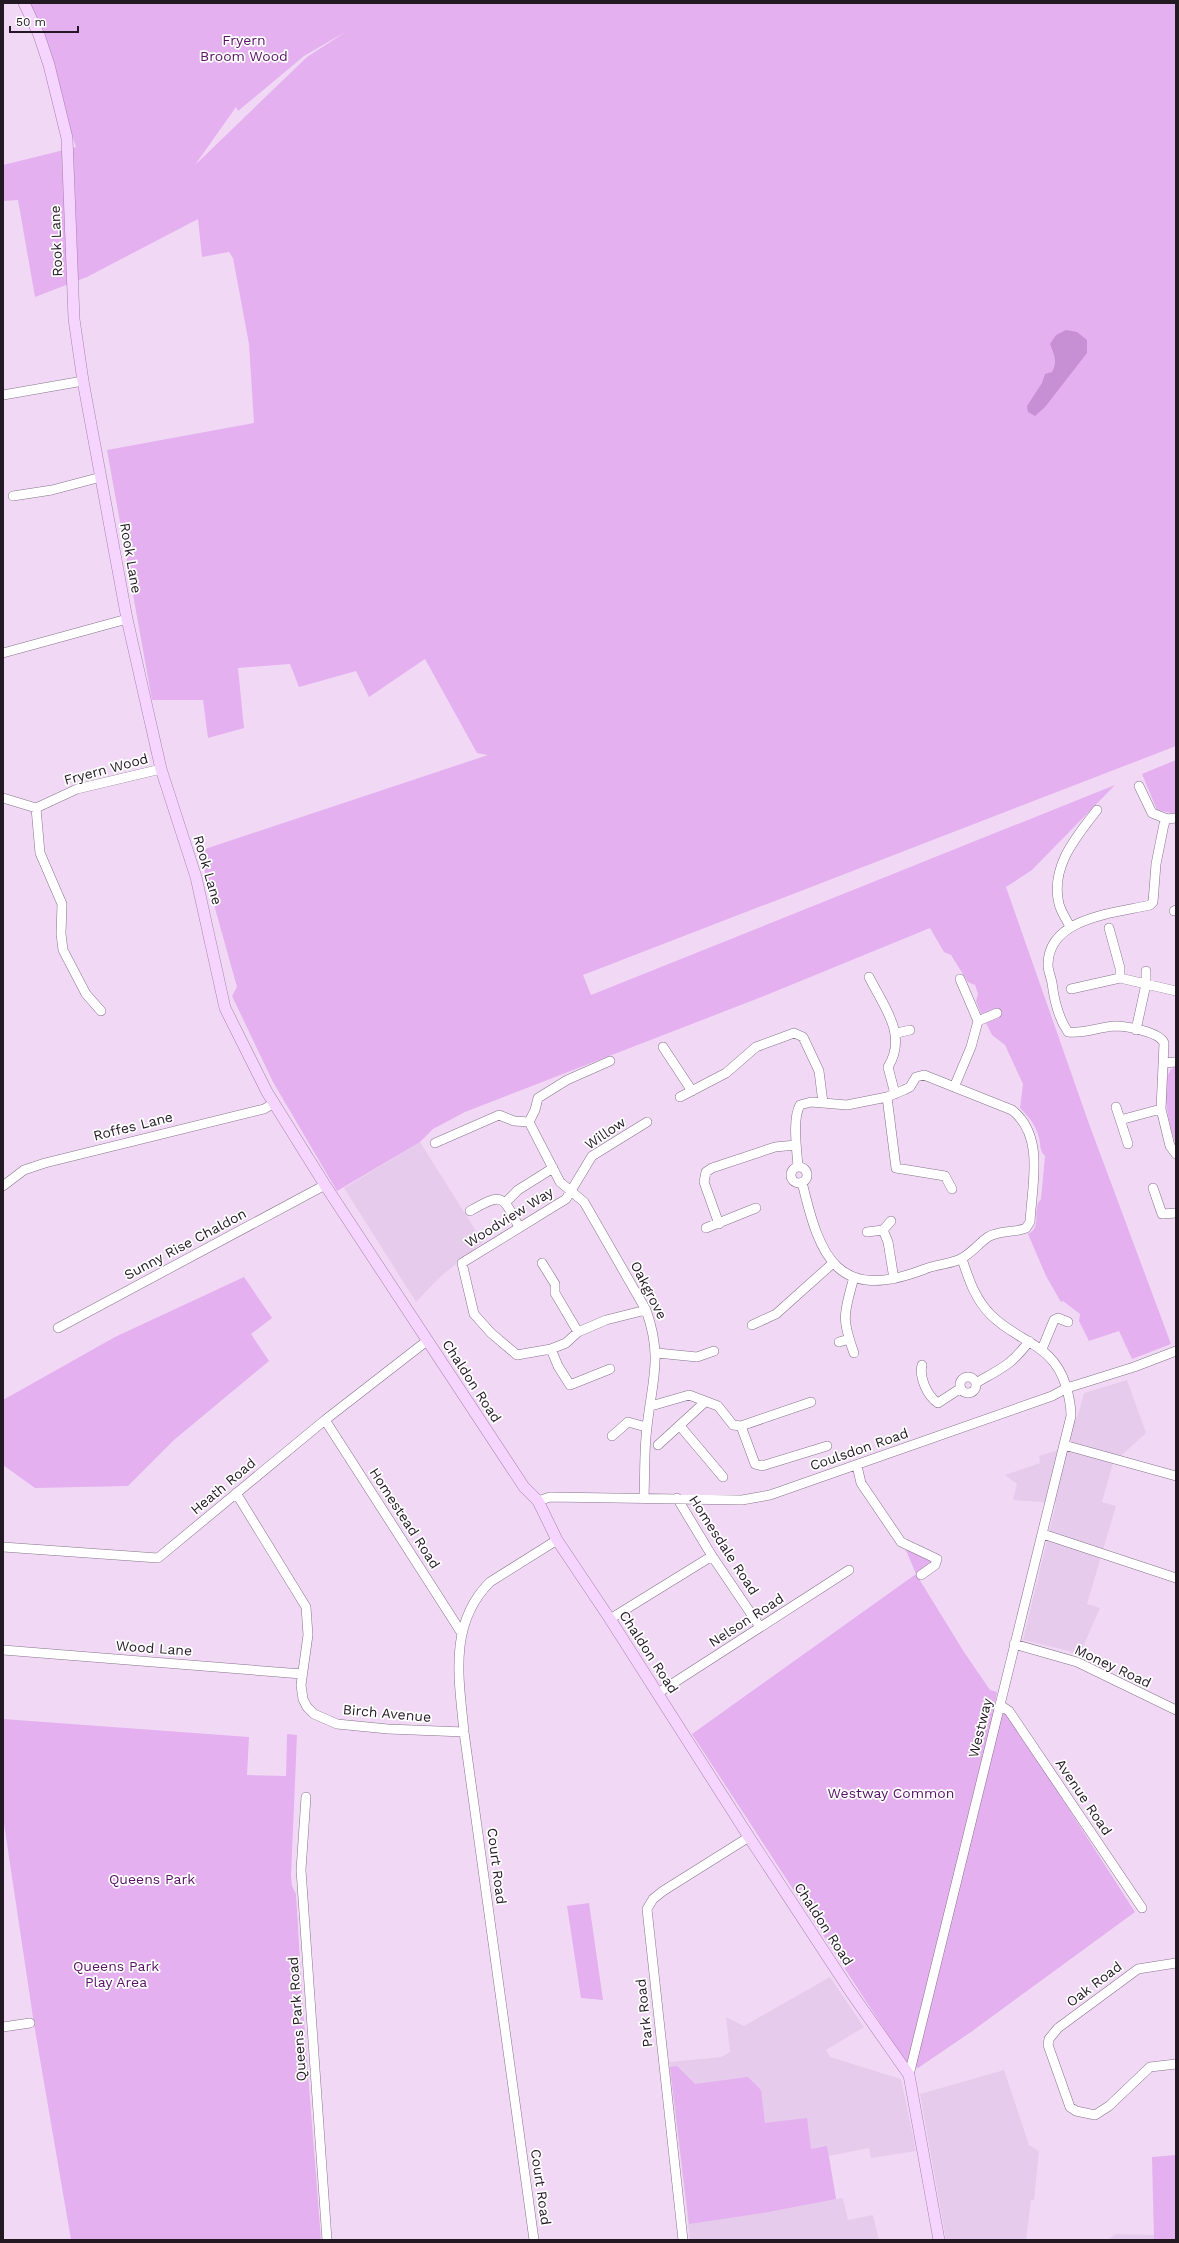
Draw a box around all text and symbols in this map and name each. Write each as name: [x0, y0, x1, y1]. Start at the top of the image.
scale bar: [10, 8, 78, 34]
text: 50 m: [16, 15, 46, 29]
park label: Fryern Broom Wood: [200, 32, 288, 64]
street label: Rook Lane: [47, 205, 65, 277]
street label: Rook Lane: [117, 521, 145, 595]
street label: Fryern Wood: [62, 750, 150, 788]
street label: Rook Lane: [190, 834, 226, 906]
street label: Roffes Lane: [92, 1108, 174, 1144]
street label: Willow: [582, 1113, 629, 1152]
street label: Woodview Way: [462, 1183, 557, 1251]
street label: Sunny Rise Chaldon: [121, 1205, 249, 1283]
street label: Oakgrove: [628, 1258, 670, 1322]
street label: Chaldon Road: [439, 1337, 505, 1425]
street label: Coulsdon Road: [808, 1425, 910, 1473]
street label: Heath Road: [187, 1454, 259, 1518]
street label: Homestead Road: [366, 1465, 444, 1571]
street label: Homesdale Road: [686, 1492, 762, 1598]
street label: Nelson Road: [706, 1590, 786, 1650]
street label: Chaldon Road: [616, 1608, 682, 1696]
street label: Wood Lane: [115, 1637, 193, 1659]
street label: Money Road: [1072, 1641, 1154, 1691]
street label: Westway: [965, 1696, 995, 1759]
street label: Birch Avenue: [342, 1701, 432, 1725]
street label: Avenue Road: [1053, 1756, 1115, 1838]
park label: Westway Common: [828, 1785, 954, 1801]
street label: Court Road: [484, 1827, 510, 1905]
park label: Queens Park: [109, 1871, 195, 1887]
street label: Chaldon Road: [791, 1880, 857, 1968]
street label: Queens Park Road: [285, 1956, 309, 2082]
park label: Queens Park Play Area: [73, 1958, 159, 1990]
street label: Oak Road: [1063, 1958, 1125, 2010]
street label: Park Road: [632, 1978, 656, 2048]
street label: Court Road: [528, 2148, 554, 2226]

